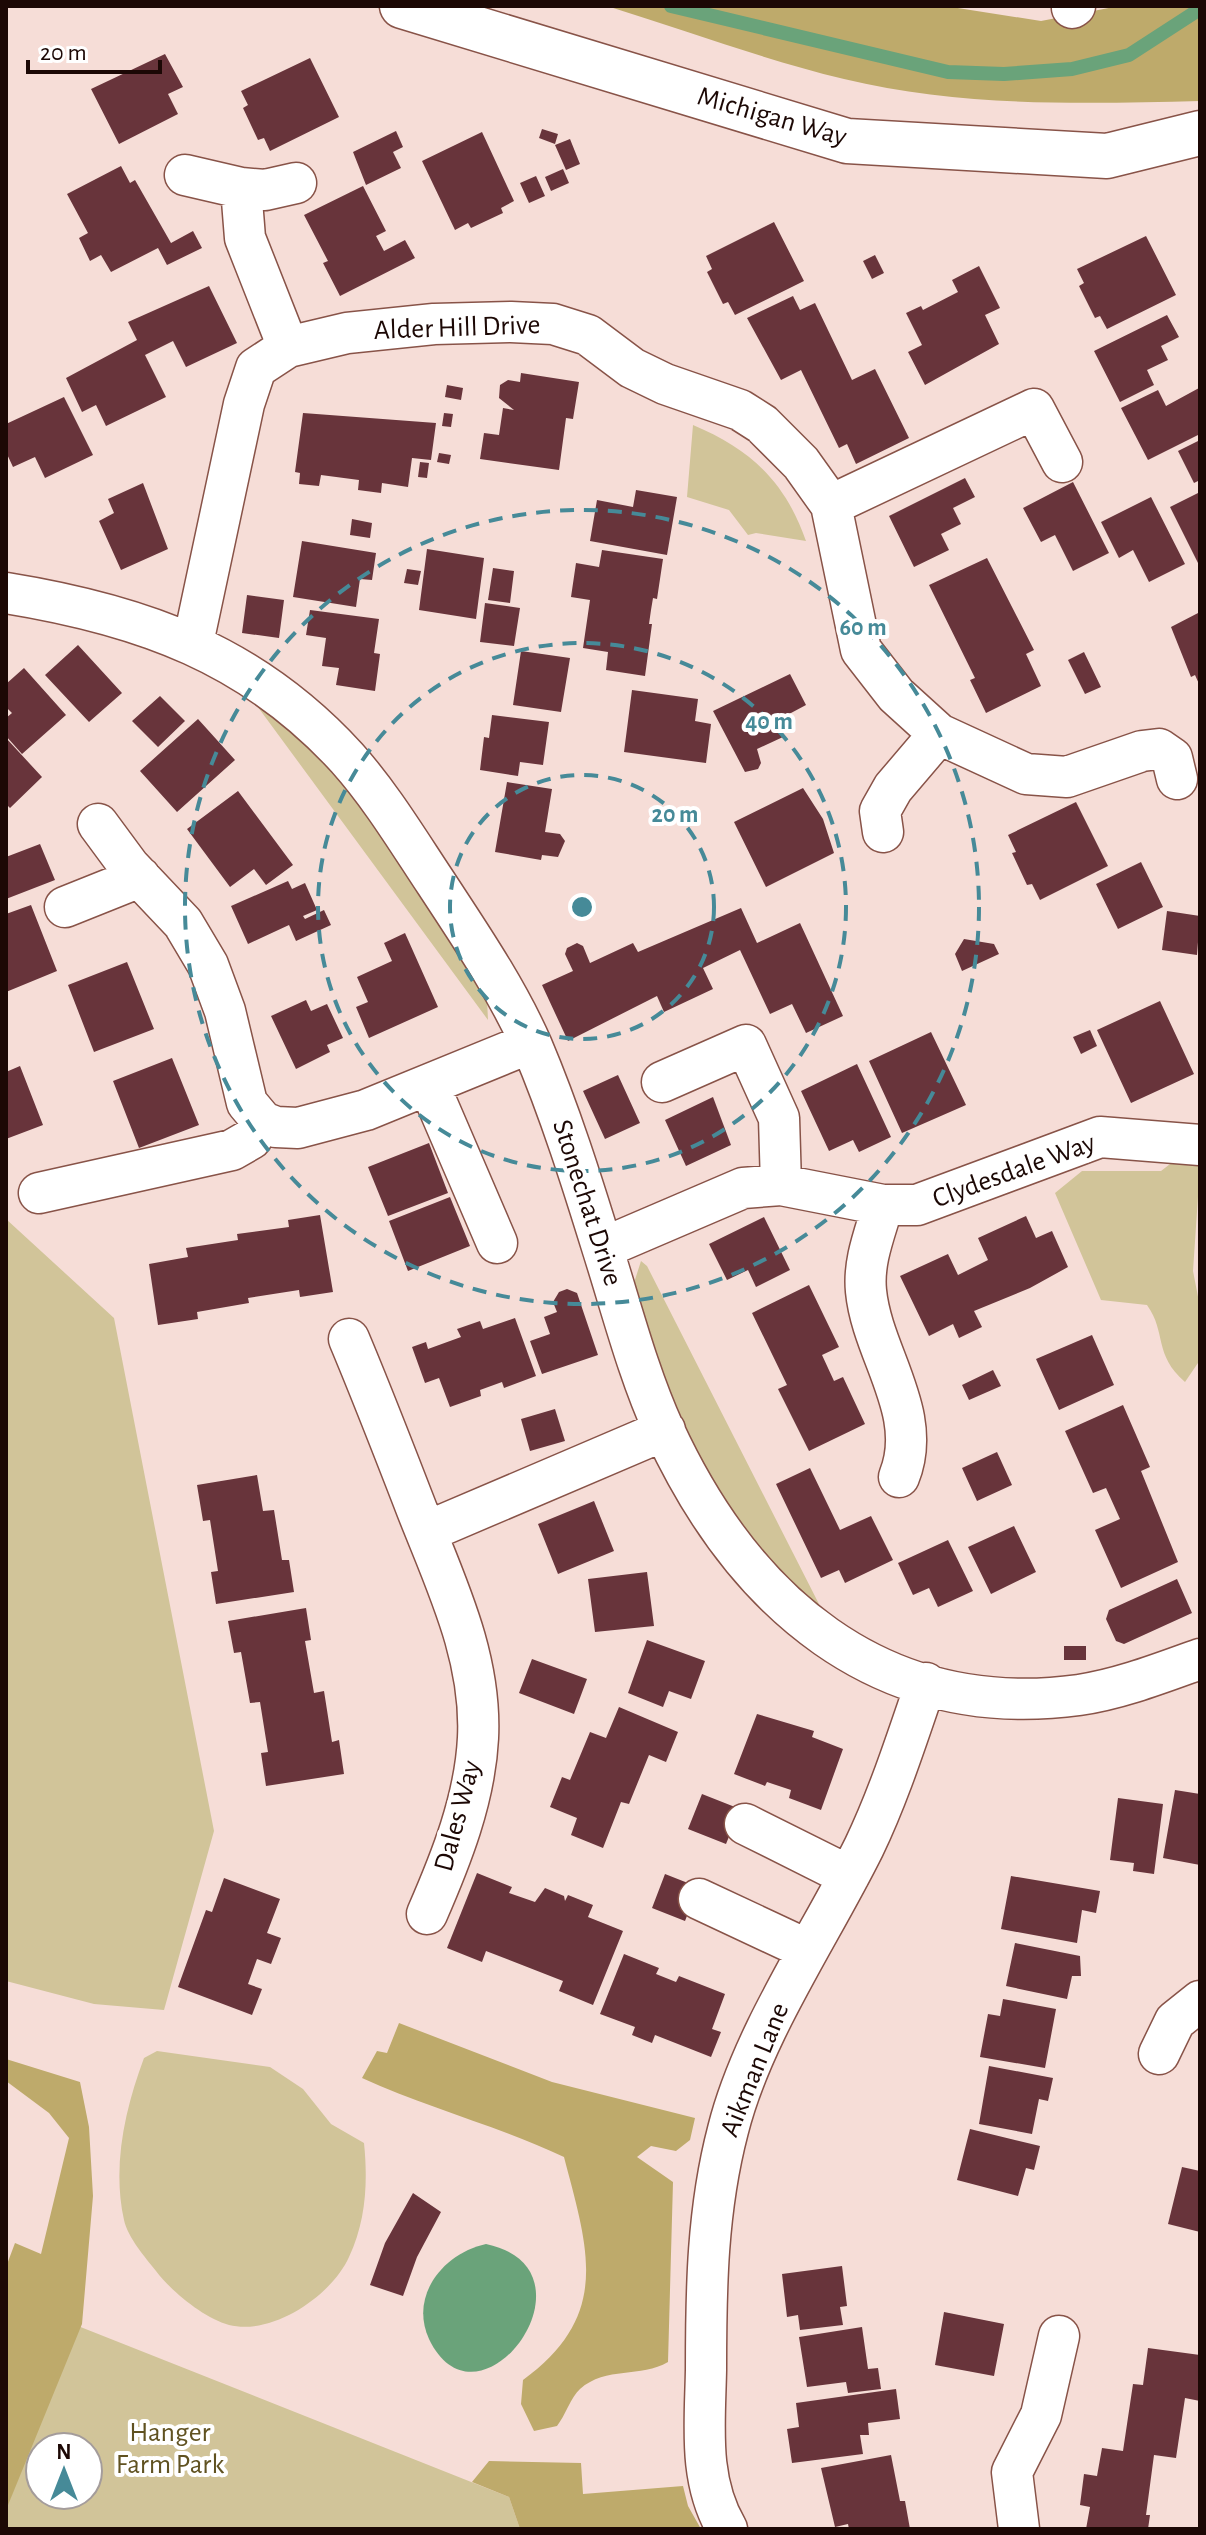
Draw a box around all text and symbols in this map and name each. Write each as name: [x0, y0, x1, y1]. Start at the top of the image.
scale bar: [28, 24, 160, 74]
text: 20 m: [40, 41, 87, 65]
street label: Michigan Way: [694, 82, 850, 152]
street label: Alder Hill Drive: [373, 311, 541, 345]
text: 60 m: [839, 616, 887, 640]
text: 40 m: [745, 710, 793, 734]
text: 20 m: [652, 803, 698, 827]
centre of rings: [568, 893, 596, 921]
street label: Stonechat Drive: [547, 1117, 627, 1289]
street label: Clydesdale Way: [929, 1129, 1099, 1213]
street label: Dales Way: [430, 1757, 486, 1875]
street label: Aikman Lane: [716, 1999, 794, 2141]
park label: Hanger Farm Park: [116, 2419, 224, 2479]
north arrow: [24, 2431, 104, 2511]
text: N: [56, 2441, 72, 2463]

